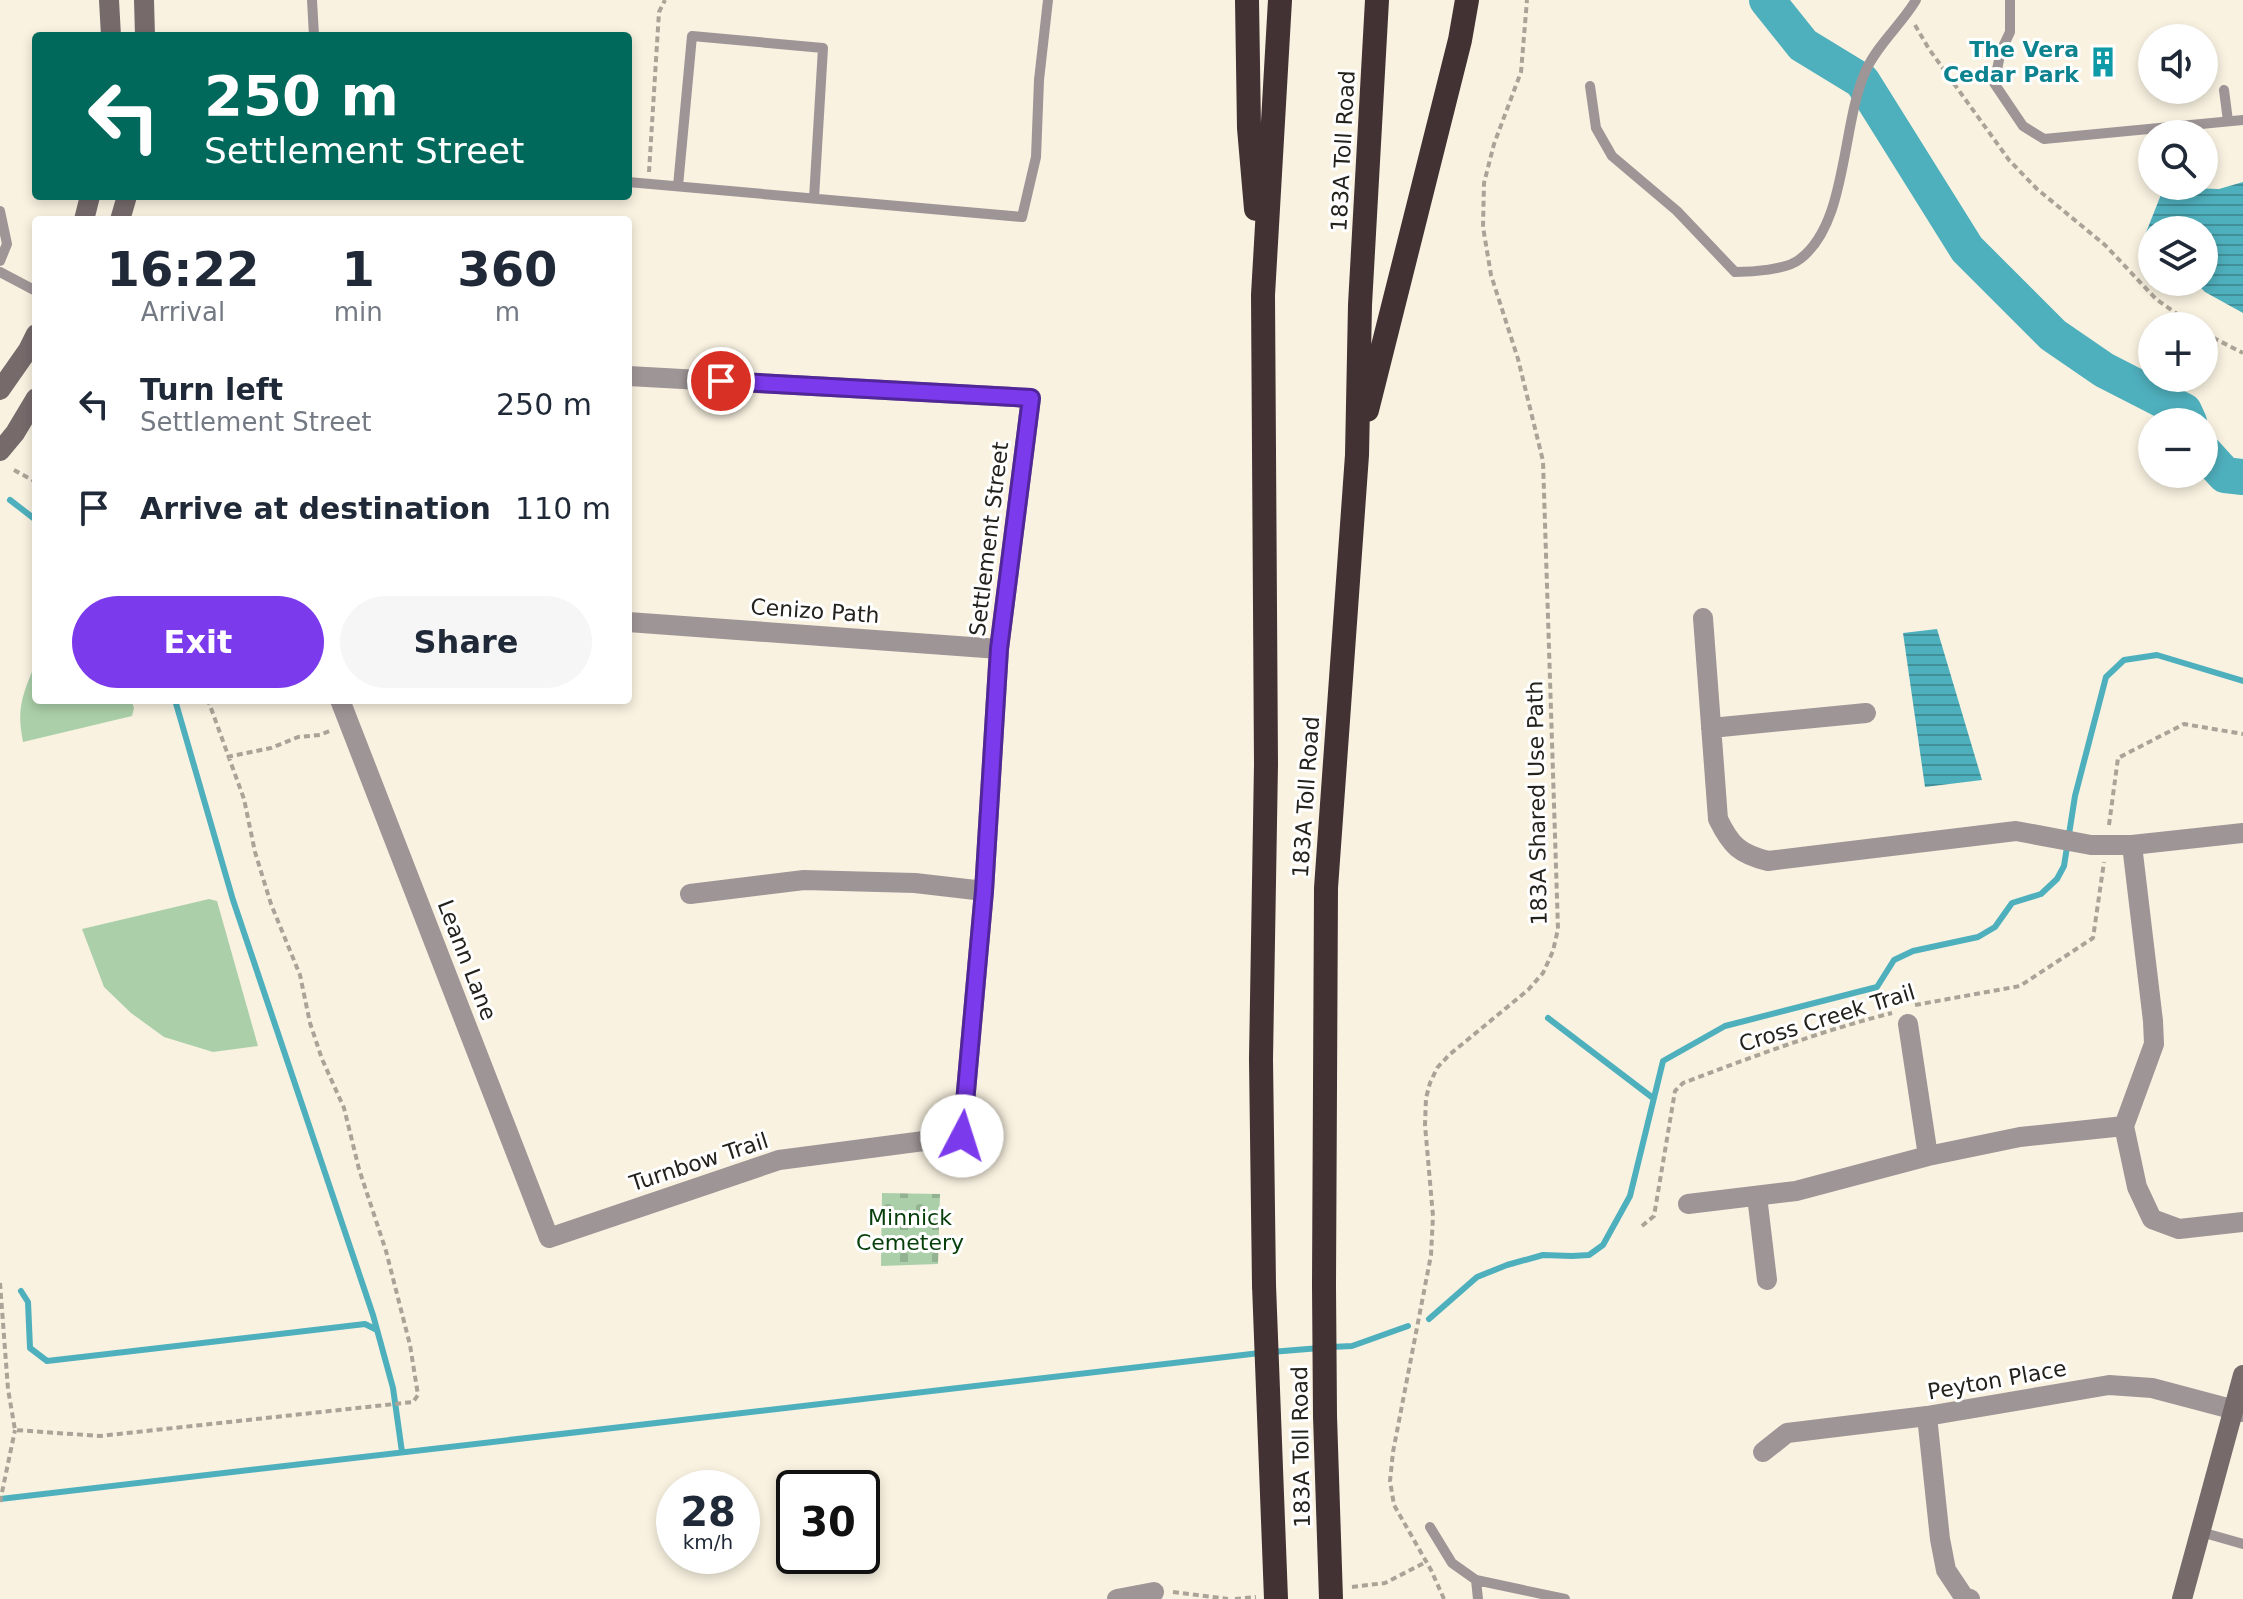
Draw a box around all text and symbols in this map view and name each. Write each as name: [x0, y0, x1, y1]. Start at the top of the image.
map controls: [2138, 24, 2218, 488]
button: sound: [2138, 24, 2218, 104]
place label: The Vera Cedar Park: [1943, 37, 2080, 87]
building icon: The Vera Cedar Park: [2086, 45, 2120, 79]
text: 250 m: [204, 63, 399, 128]
icon: left: [72, 64, 176, 168]
street label: 183A Toll Road: [1326, 70, 1360, 232]
button: search: [2138, 120, 2218, 200]
text: Settlement Street: [204, 130, 524, 171]
button: layers: [2138, 216, 2218, 296]
text: 16:22: [106, 241, 259, 297]
text: 1: [342, 241, 375, 297]
text: 360: [457, 241, 557, 297]
text: Arrival: [141, 297, 225, 327]
text: min: [334, 297, 383, 327]
text: m: [495, 297, 520, 327]
button: +: [2138, 312, 2218, 392]
pin: [687, 347, 755, 415]
icon: arrive: [699, 359, 743, 403]
text: Turn left: [140, 372, 283, 407]
icon: left: [72, 382, 116, 426]
text: 250 m: [496, 387, 592, 422]
text: Settlement Street: [140, 407, 371, 437]
button: −: [2138, 408, 2218, 488]
street label: Settlement Street: [965, 440, 1013, 638]
icon: arrive: [72, 486, 116, 530]
text: Arrive at destination: [140, 491, 491, 526]
text: 110 m: [515, 491, 611, 526]
street label: Cenizo Path: [750, 594, 880, 628]
button: Exit: [72, 596, 324, 688]
button: Share: [340, 596, 592, 688]
street label: 183A Shared Use Path: [1522, 680, 1552, 926]
street label: 183A Toll Road: [1288, 716, 1324, 878]
street label: Leann Lane: [433, 896, 501, 1024]
street label: Cross Creek Trail: [1736, 979, 1918, 1057]
position arrow: [920, 1094, 1004, 1178]
street label: Turnbow Trail: [626, 1128, 771, 1196]
park label: Minnick Cemetery: [856, 1205, 964, 1255]
street label: Peyton Place: [1926, 1355, 2068, 1405]
street label: 183A Toll Road: [1287, 1366, 1315, 1528]
speed limit sign: 30: [776, 1470, 880, 1574]
text: 28: [680, 1489, 736, 1535]
text: km/h: [683, 1530, 733, 1554]

